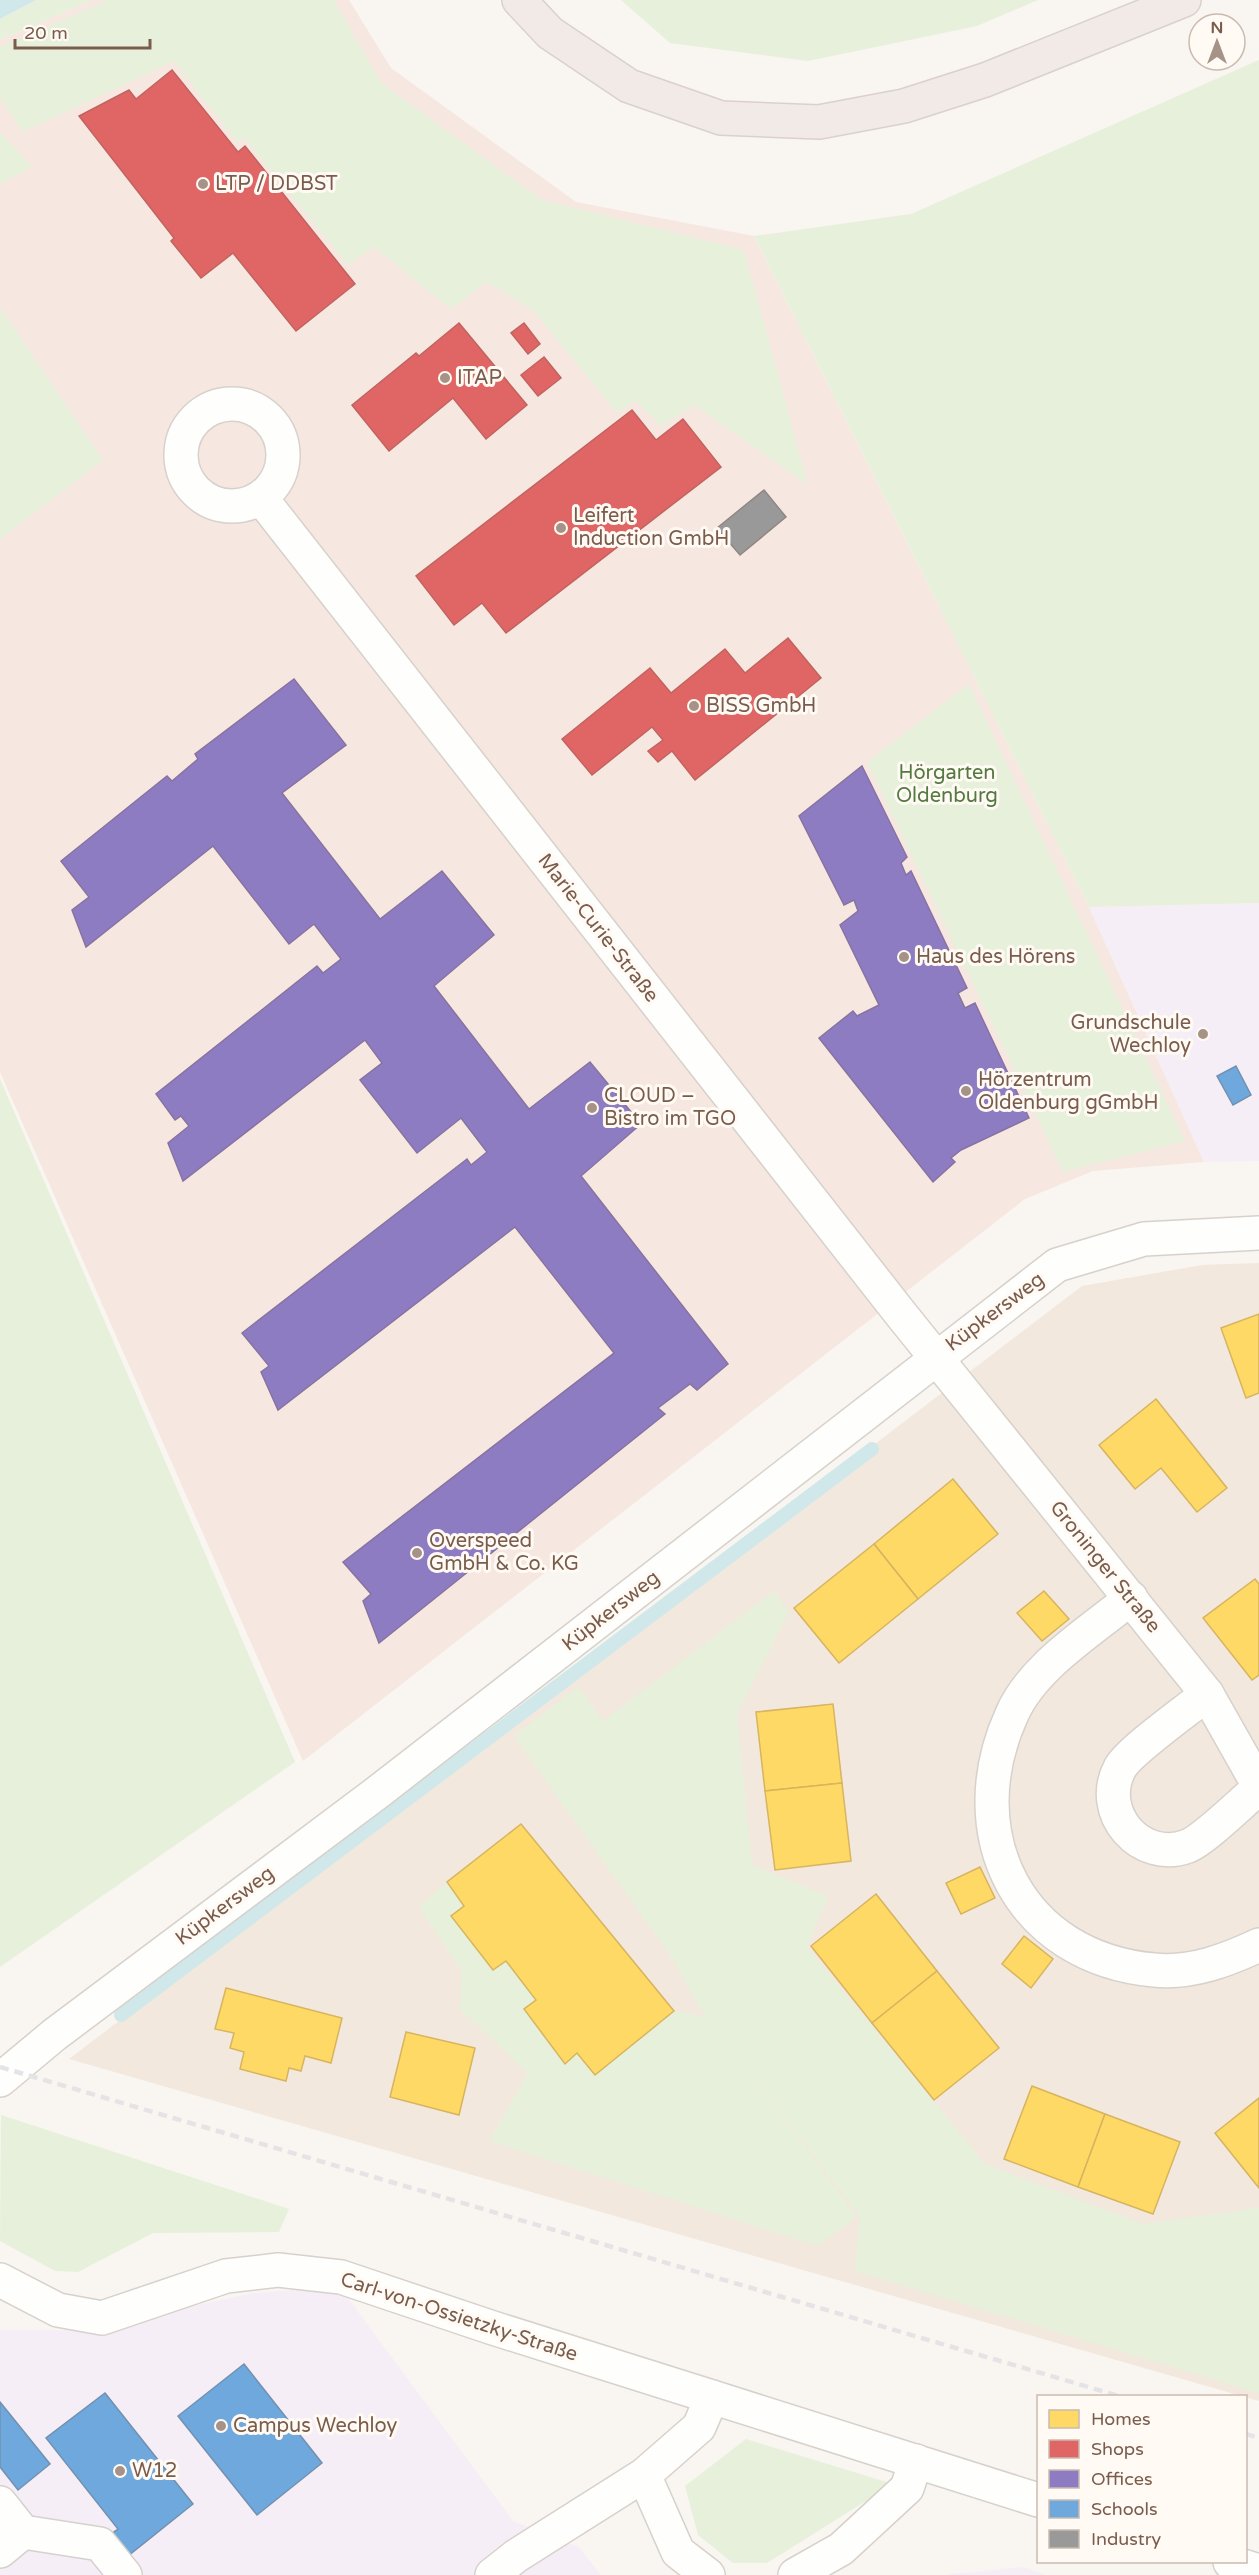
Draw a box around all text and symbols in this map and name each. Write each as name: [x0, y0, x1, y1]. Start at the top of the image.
scale bar: [15, 12, 150, 50]
north arrow: [1187, 12, 1247, 72]
text: N: [1211, 18, 1223, 38]
text: 20 m: [24, 22, 68, 44]
place label: LTP / DDBST: [215, 172, 338, 196]
marker: LTP / DDBST: [196, 177, 210, 191]
place label: ITAP: [457, 366, 502, 390]
marker: ITAP: [438, 371, 452, 385]
place label: Leifert Induction GmbH: [573, 504, 729, 551]
marker: Leifert Induction GmbH: [554, 521, 568, 535]
place label: BISS GmbH: [706, 694, 816, 718]
marker: BISS GmbH: [687, 699, 701, 713]
park label: Hörgarten Oldenburg: [896, 761, 998, 808]
street label: Marie-Curie-Straße: [532, 849, 664, 1007]
place label: Haus des Hörens: [916, 945, 1075, 969]
marker: Haus des Hörens: [897, 950, 911, 964]
place label: Grundschule Wechloy: [1070, 1011, 1191, 1058]
marker: Grundschule Wechloy: [1196, 1027, 1210, 1041]
place label: Hörzentrum Oldenburg gGmbH: [978, 1068, 1159, 1115]
place label: CLOUD – Bistro im TGO: [604, 1084, 736, 1131]
marker: Hörzentrum Oldenburg gGmbH: [959, 1084, 973, 1098]
marker: CLOUD – Bistro im TGO: [585, 1101, 599, 1115]
street label: Küpkersweg: [941, 1267, 1049, 1357]
street label: Groninger Straße: [1044, 1496, 1166, 1638]
place label: Overspeed GmbH & Co. KG: [429, 1529, 579, 1576]
marker: Overspeed GmbH & Co. KG: [410, 1546, 424, 1560]
street label: Küpkersweg: [557, 1566, 665, 1656]
street label: Küpkersweg: [171, 1861, 279, 1951]
street label: Carl-von-Ossietzky-Straße: [337, 2267, 581, 2367]
legend: [1037, 2395, 1247, 2563]
text: Homes: [1091, 2408, 1151, 2430]
place label: Campus Wechloy: [233, 2414, 398, 2438]
marker: Campus Wechloy: [214, 2419, 228, 2433]
text: Shops: [1091, 2438, 1144, 2460]
place label: W12: [132, 2459, 177, 2483]
marker: W12: [113, 2464, 127, 2478]
text: Offices: [1091, 2468, 1153, 2490]
text: Schools: [1091, 2498, 1158, 2520]
text: Industry: [1091, 2528, 1162, 2550]

